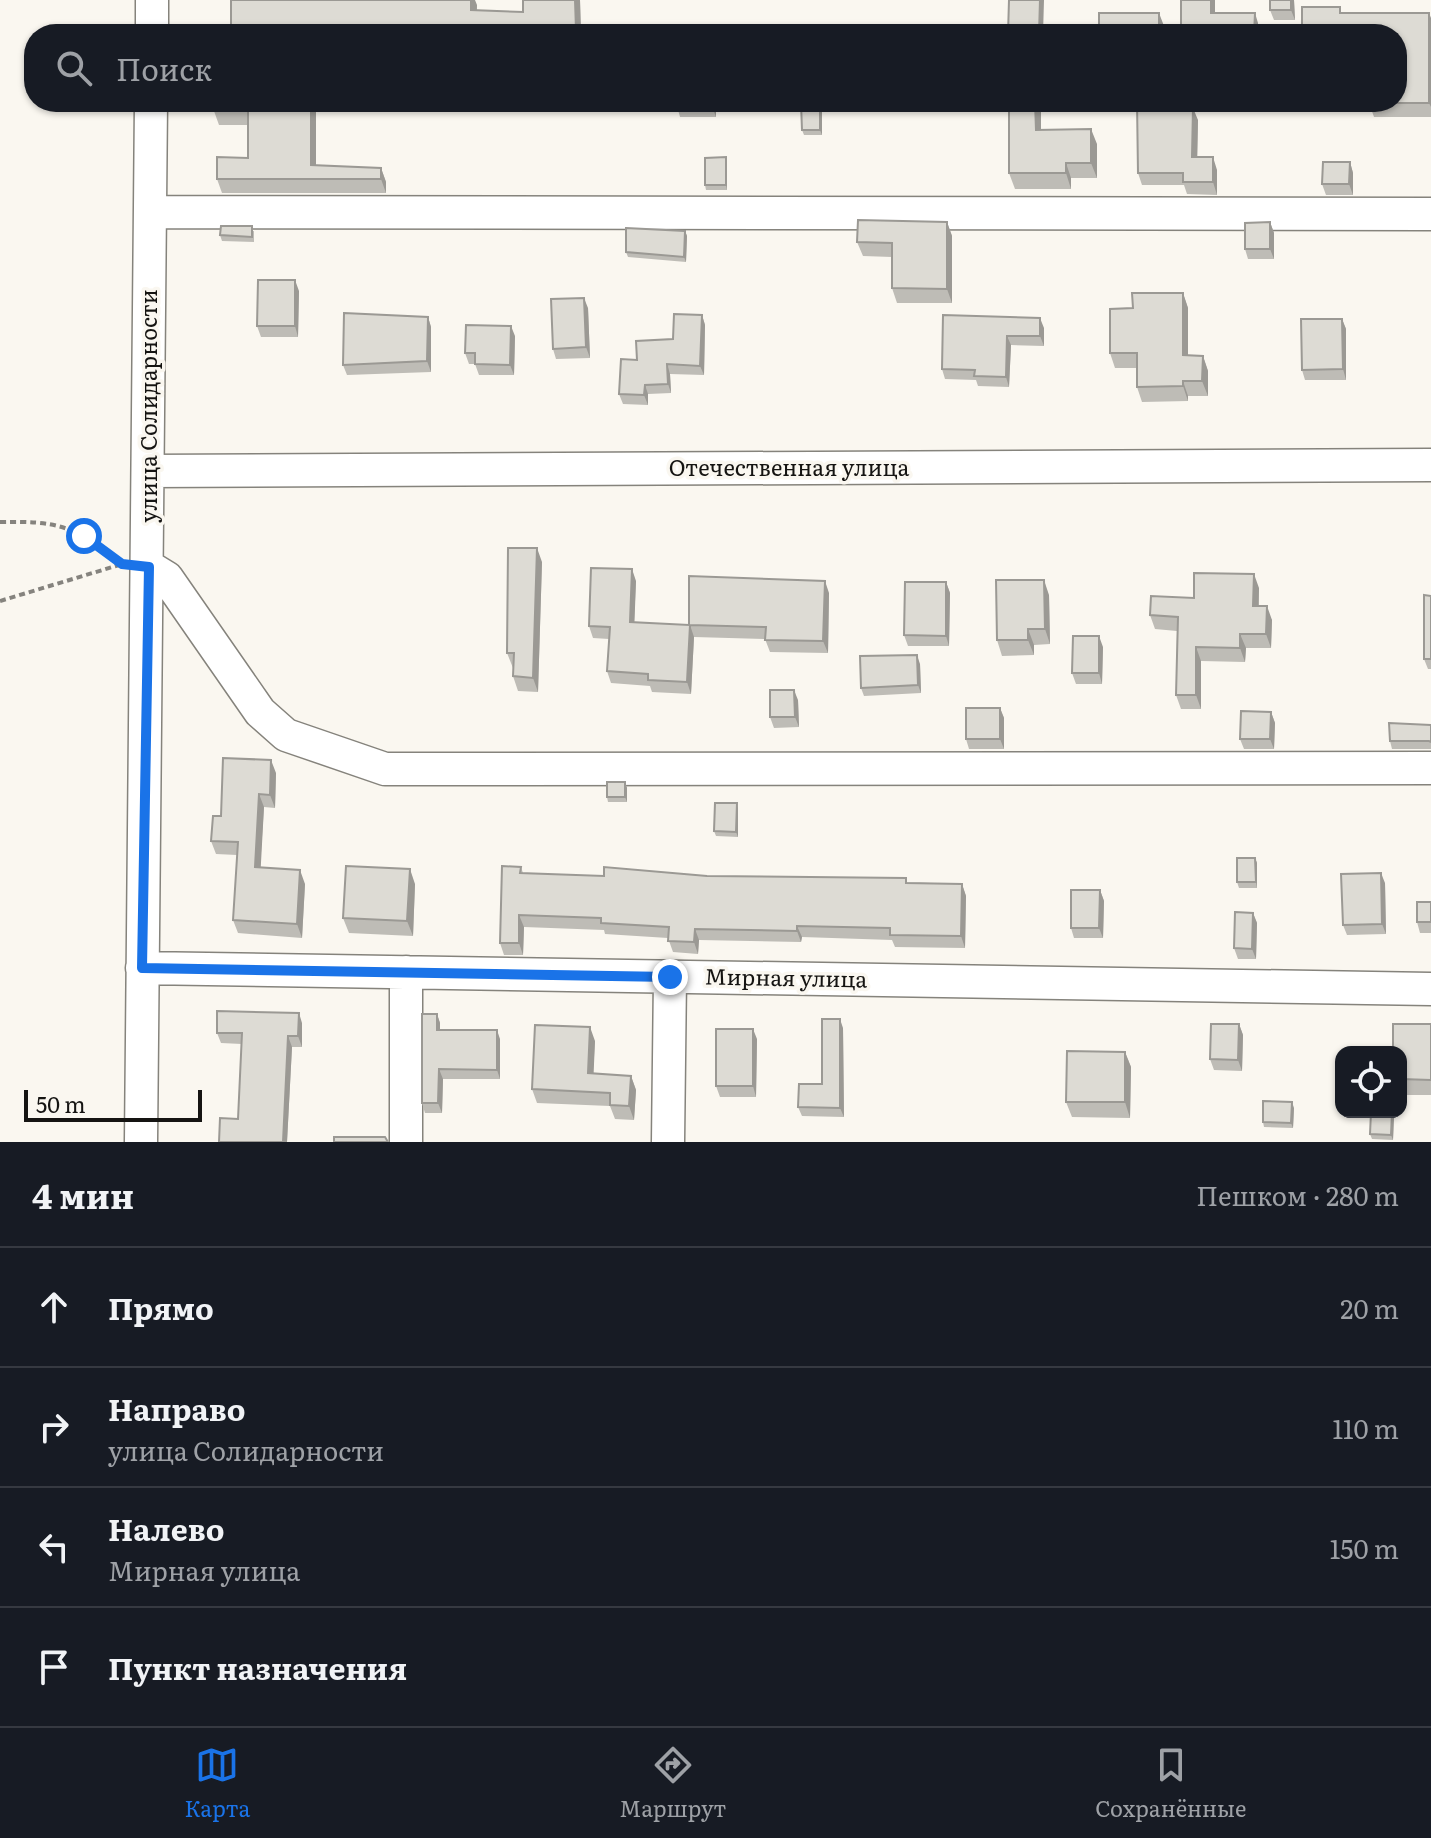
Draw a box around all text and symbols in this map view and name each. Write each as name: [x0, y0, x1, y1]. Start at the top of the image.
search box: [24, 24, 1407, 112]
icon: search: [52, 46, 96, 90]
text: Поиск: [116, 46, 212, 90]
street label: улица Солидарности: [131, 289, 164, 523]
street label: Отечественная улица: [669, 450, 909, 483]
route start: [66, 518, 102, 554]
route end: [652, 959, 688, 995]
street label: Мирная улица: [704, 959, 868, 994]
map controls: [1335, 1046, 1407, 1118]
button: locate: [1335, 1046, 1407, 1118]
scale bar: [24, 1086, 202, 1122]
text: 50 m: [36, 1087, 86, 1120]
text: 4 мин: [32, 1169, 134, 1219]
text: Пешком · 280 m: [1196, 1175, 1399, 1214]
icon: ahead: [32, 1285, 76, 1329]
text: Прямо: [108, 1285, 214, 1329]
text: 20 m: [1340, 1288, 1399, 1327]
text: Направо: [108, 1386, 246, 1430]
icon: right: [32, 1405, 76, 1449]
text: 110 m: [1332, 1408, 1399, 1447]
text: улица Солидарности: [108, 1430, 384, 1469]
text: Налево: [108, 1506, 224, 1550]
icon: left: [32, 1525, 76, 1569]
text: 150 m: [1330, 1528, 1399, 1567]
text: Мирная улица: [108, 1550, 300, 1589]
icon: arrive: [32, 1645, 76, 1689]
text: Пункт назначения: [108, 1645, 407, 1689]
tab: Карта: [184, 1743, 250, 1824]
tab: Маршрут: [619, 1743, 726, 1824]
tab: Сохранённые: [1095, 1743, 1247, 1824]

